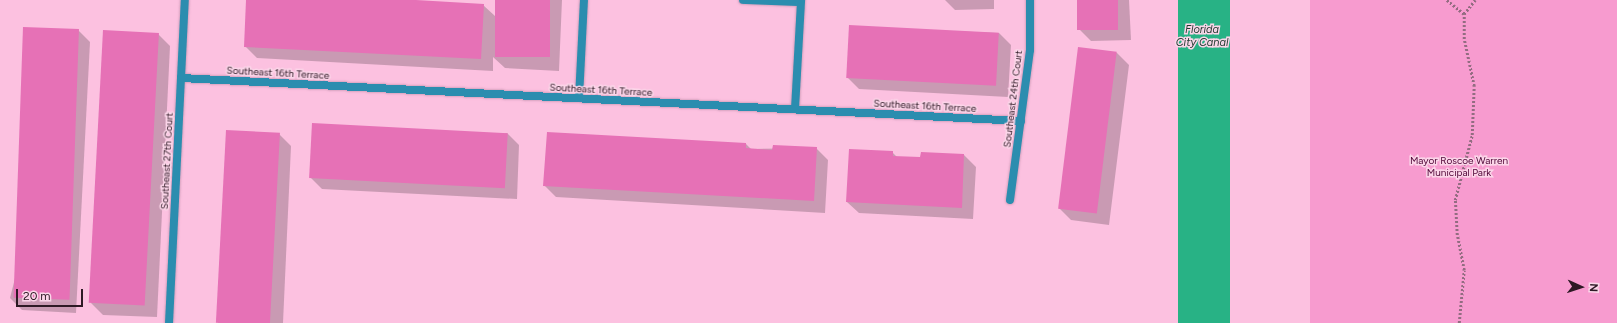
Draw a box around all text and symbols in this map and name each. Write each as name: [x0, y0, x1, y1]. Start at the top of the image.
water label: Florida City Canal: [1176, 24, 1228, 50]
street label: Southeast 24th Court: [1001, 50, 1025, 148]
street label: Southeast 16th Terrace: [226, 64, 330, 82]
street label: Southeast 16th Terrace: [549, 81, 653, 99]
street label: Southeast 16th Terrace: [873, 97, 977, 115]
street label: Southeast 27th Court: [158, 112, 176, 210]
park label: Mayor Roscoe Warren Municipal Park: [1410, 154, 1508, 178]
north arrow: [1561, 267, 1601, 307]
scale bar: [18, 281, 85, 307]
text: N: [1587, 283, 1600, 292]
text: 20 m: [23, 289, 51, 303]

